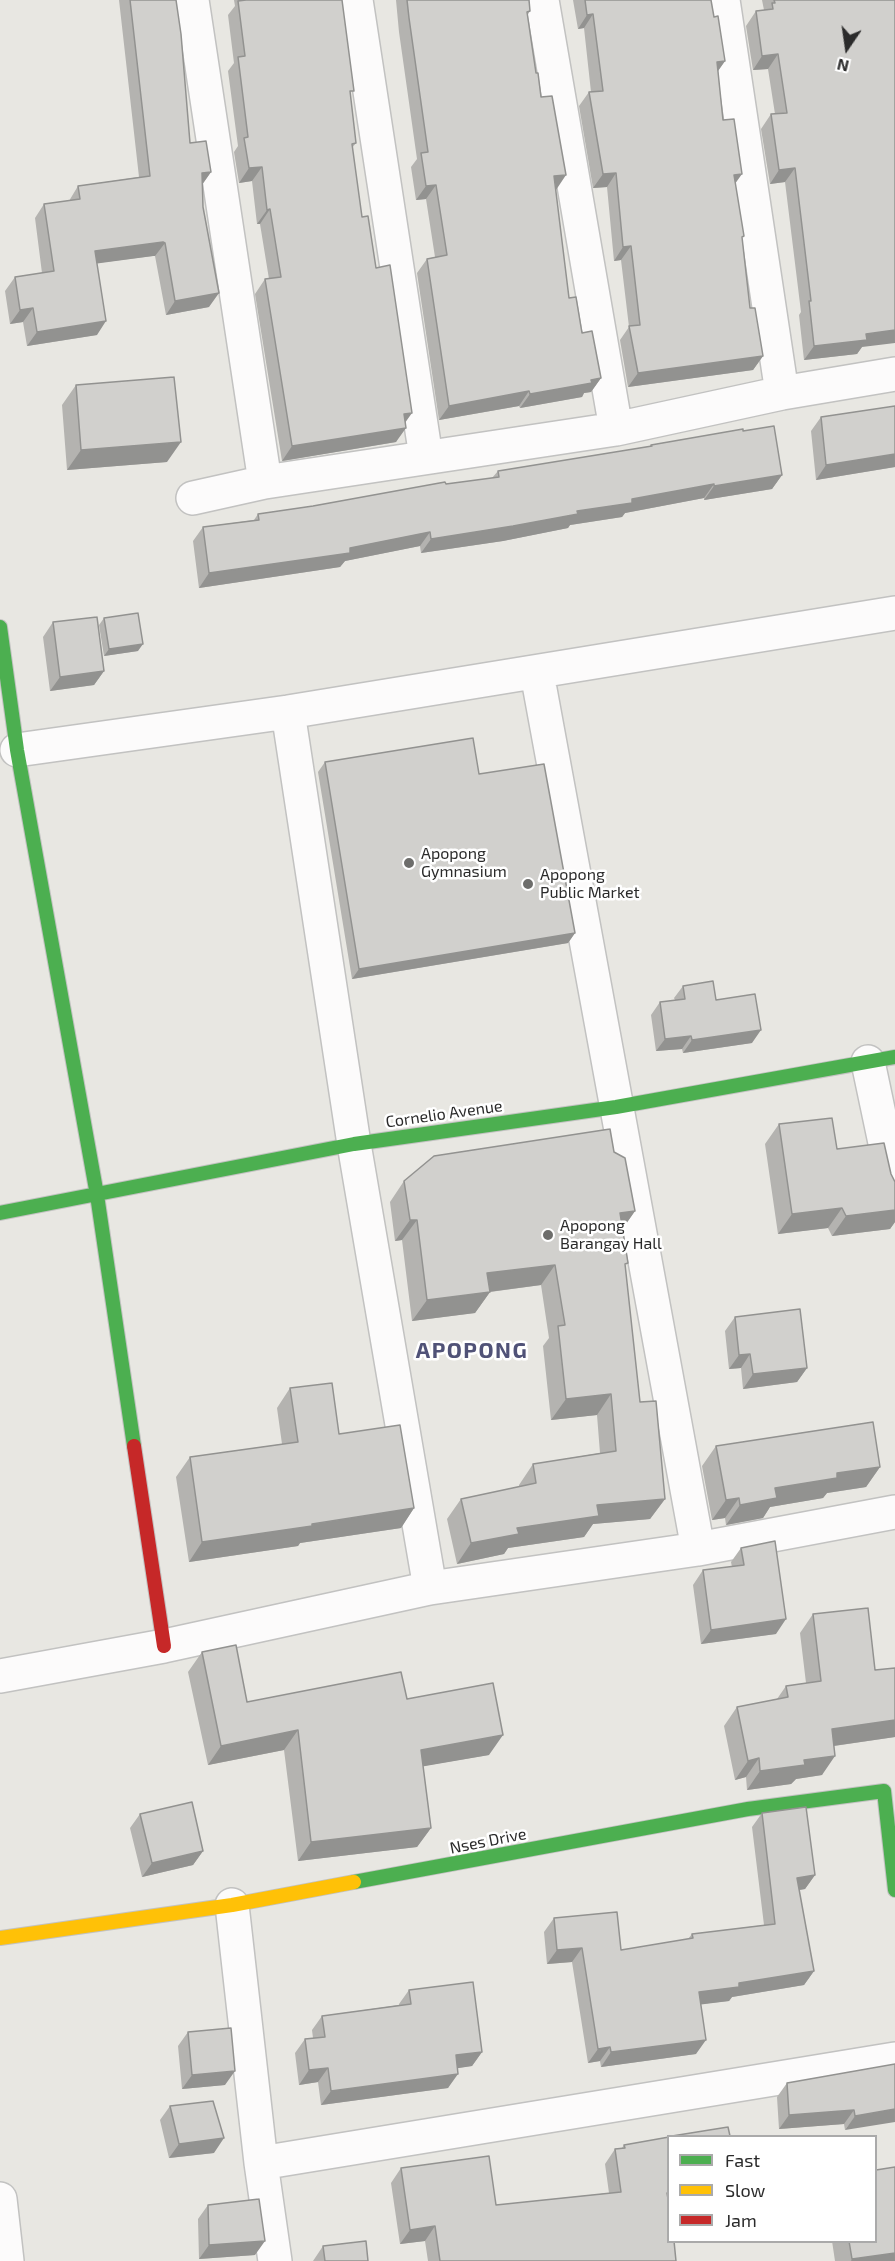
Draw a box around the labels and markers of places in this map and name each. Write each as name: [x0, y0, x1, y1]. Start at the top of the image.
place label: Apopong Gymnasium: [421, 844, 507, 882]
marker: Apopong Gymnasium: [402, 856, 416, 870]
place label: Apopong Public Market: [540, 865, 640, 903]
marker: Apopong Public Market: [521, 877, 535, 891]
place label: Apopong Barangay Hall: [560, 1216, 662, 1254]
marker: Apopong Barangay Hall: [541, 1228, 555, 1242]

